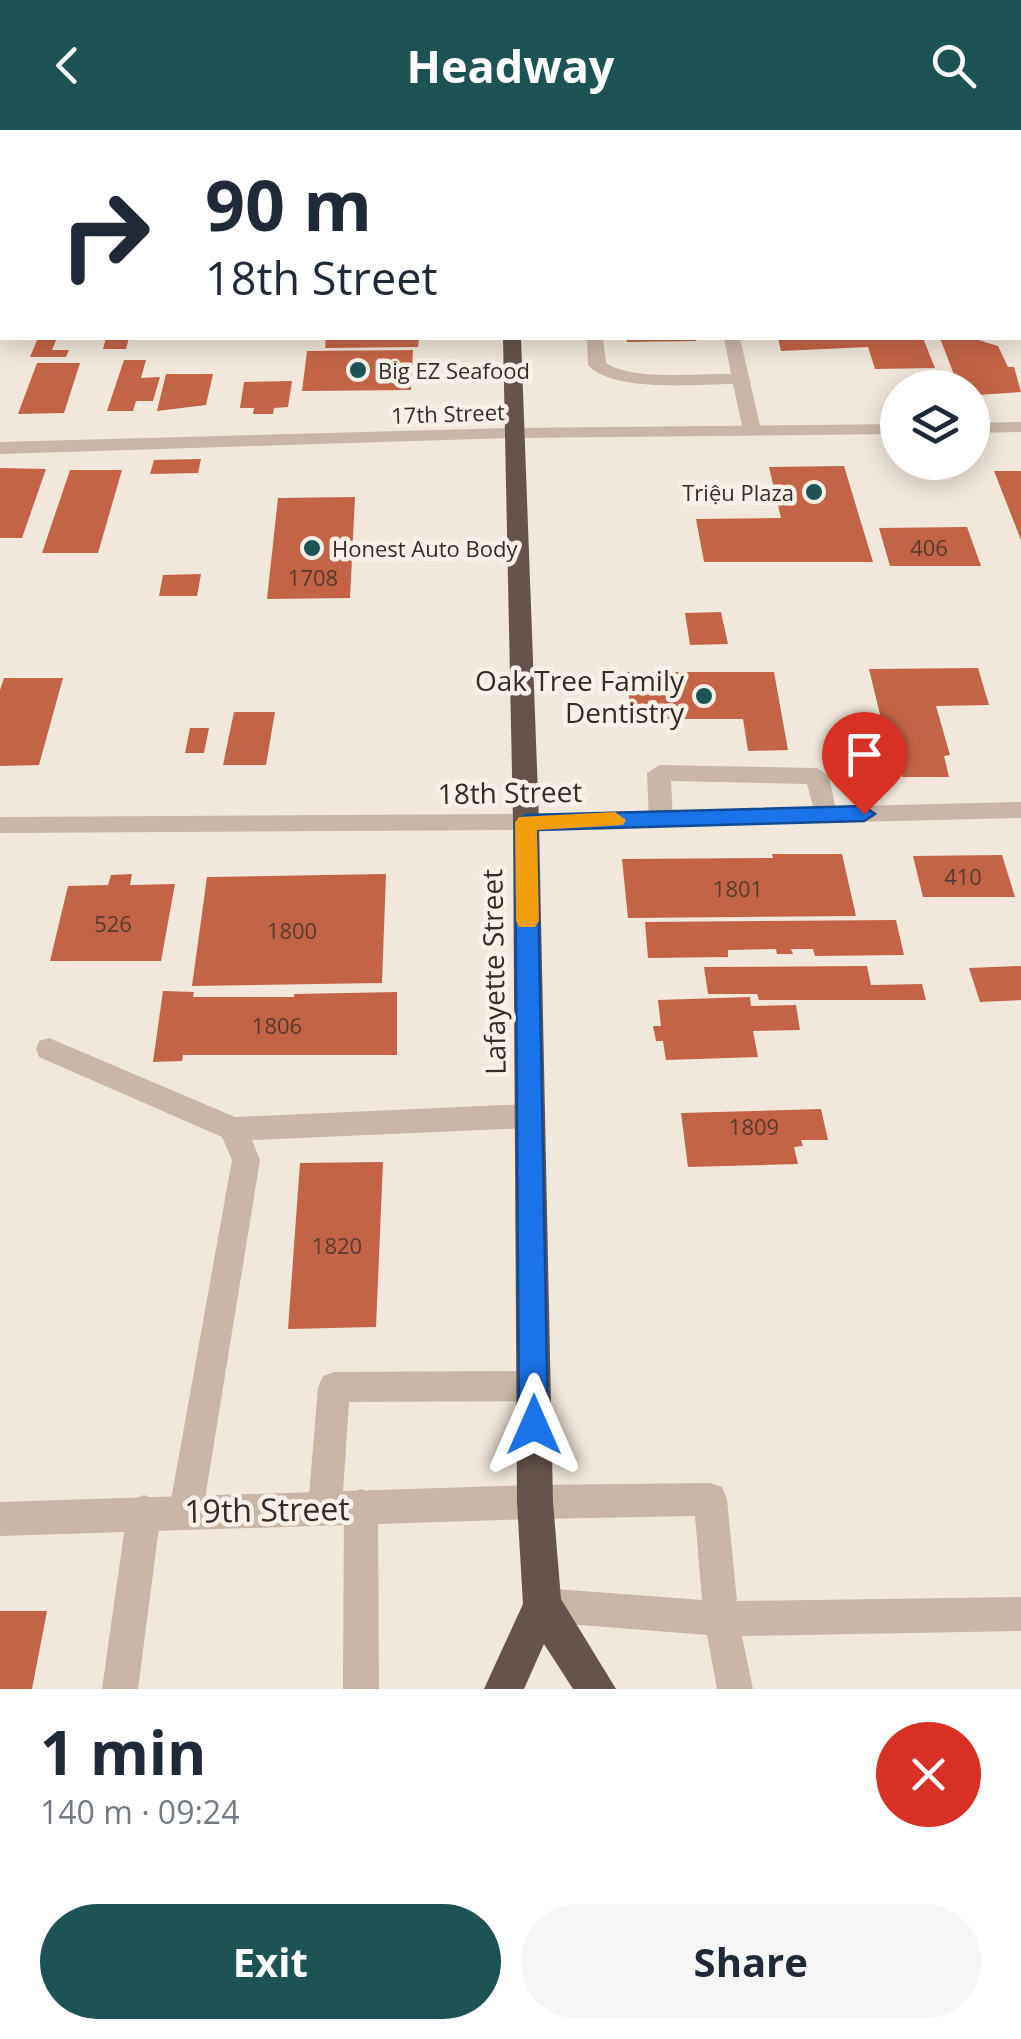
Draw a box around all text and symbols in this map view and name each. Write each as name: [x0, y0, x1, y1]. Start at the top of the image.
text: Headway: [407, 35, 614, 96]
icon: back: [40, 38, 95, 93]
icon: search: [926, 38, 981, 93]
text: 90 m: [205, 156, 372, 252]
icon: right: [40, 170, 170, 300]
text: 18th Street: [205, 247, 437, 308]
place label: Big EZ Seafood: [378, 355, 530, 385]
marker: Big EZ Seafood: [347, 359, 369, 381]
map controls: [880, 370, 990, 480]
button: layers: [880, 370, 990, 480]
street label: 17th Street: [391, 396, 505, 430]
place label: Triệu Plaza: [682, 477, 794, 507]
marker: Triệu Plaza: [803, 481, 825, 503]
house number: 406: [910, 532, 948, 562]
place label: Honest Auto Body: [332, 533, 518, 563]
marker: Honest Auto Body: [301, 537, 323, 559]
house number: 1708: [288, 562, 338, 592]
place label: Oak Tree Family Dentistry: [475, 661, 685, 731]
marker: Oak Tree Family Dentistry: [693, 685, 715, 707]
pin: [822, 712, 907, 815]
icon: arrive: [837, 727, 892, 782]
street label: 18th Street: [437, 772, 583, 812]
house number: 410: [944, 861, 982, 891]
street label: Lafayette Street: [472, 869, 514, 1075]
house number: 1801: [713, 873, 763, 903]
house number: 526: [94, 908, 132, 938]
house number: 1800: [267, 915, 317, 945]
house number: 1806: [252, 1010, 302, 1040]
house number: 1809: [729, 1111, 779, 1141]
house number: 1820: [312, 1230, 362, 1260]
position arrow: [482, 1373, 586, 1477]
street label: 19th Street: [184, 1486, 350, 1532]
text: 1 min: [40, 1711, 207, 1793]
button: close: [876, 1722, 981, 1827]
text: 140 m · 09:24: [40, 1790, 239, 1833]
button: Exit: [40, 1904, 501, 2019]
button: Share: [521, 1904, 981, 2019]

